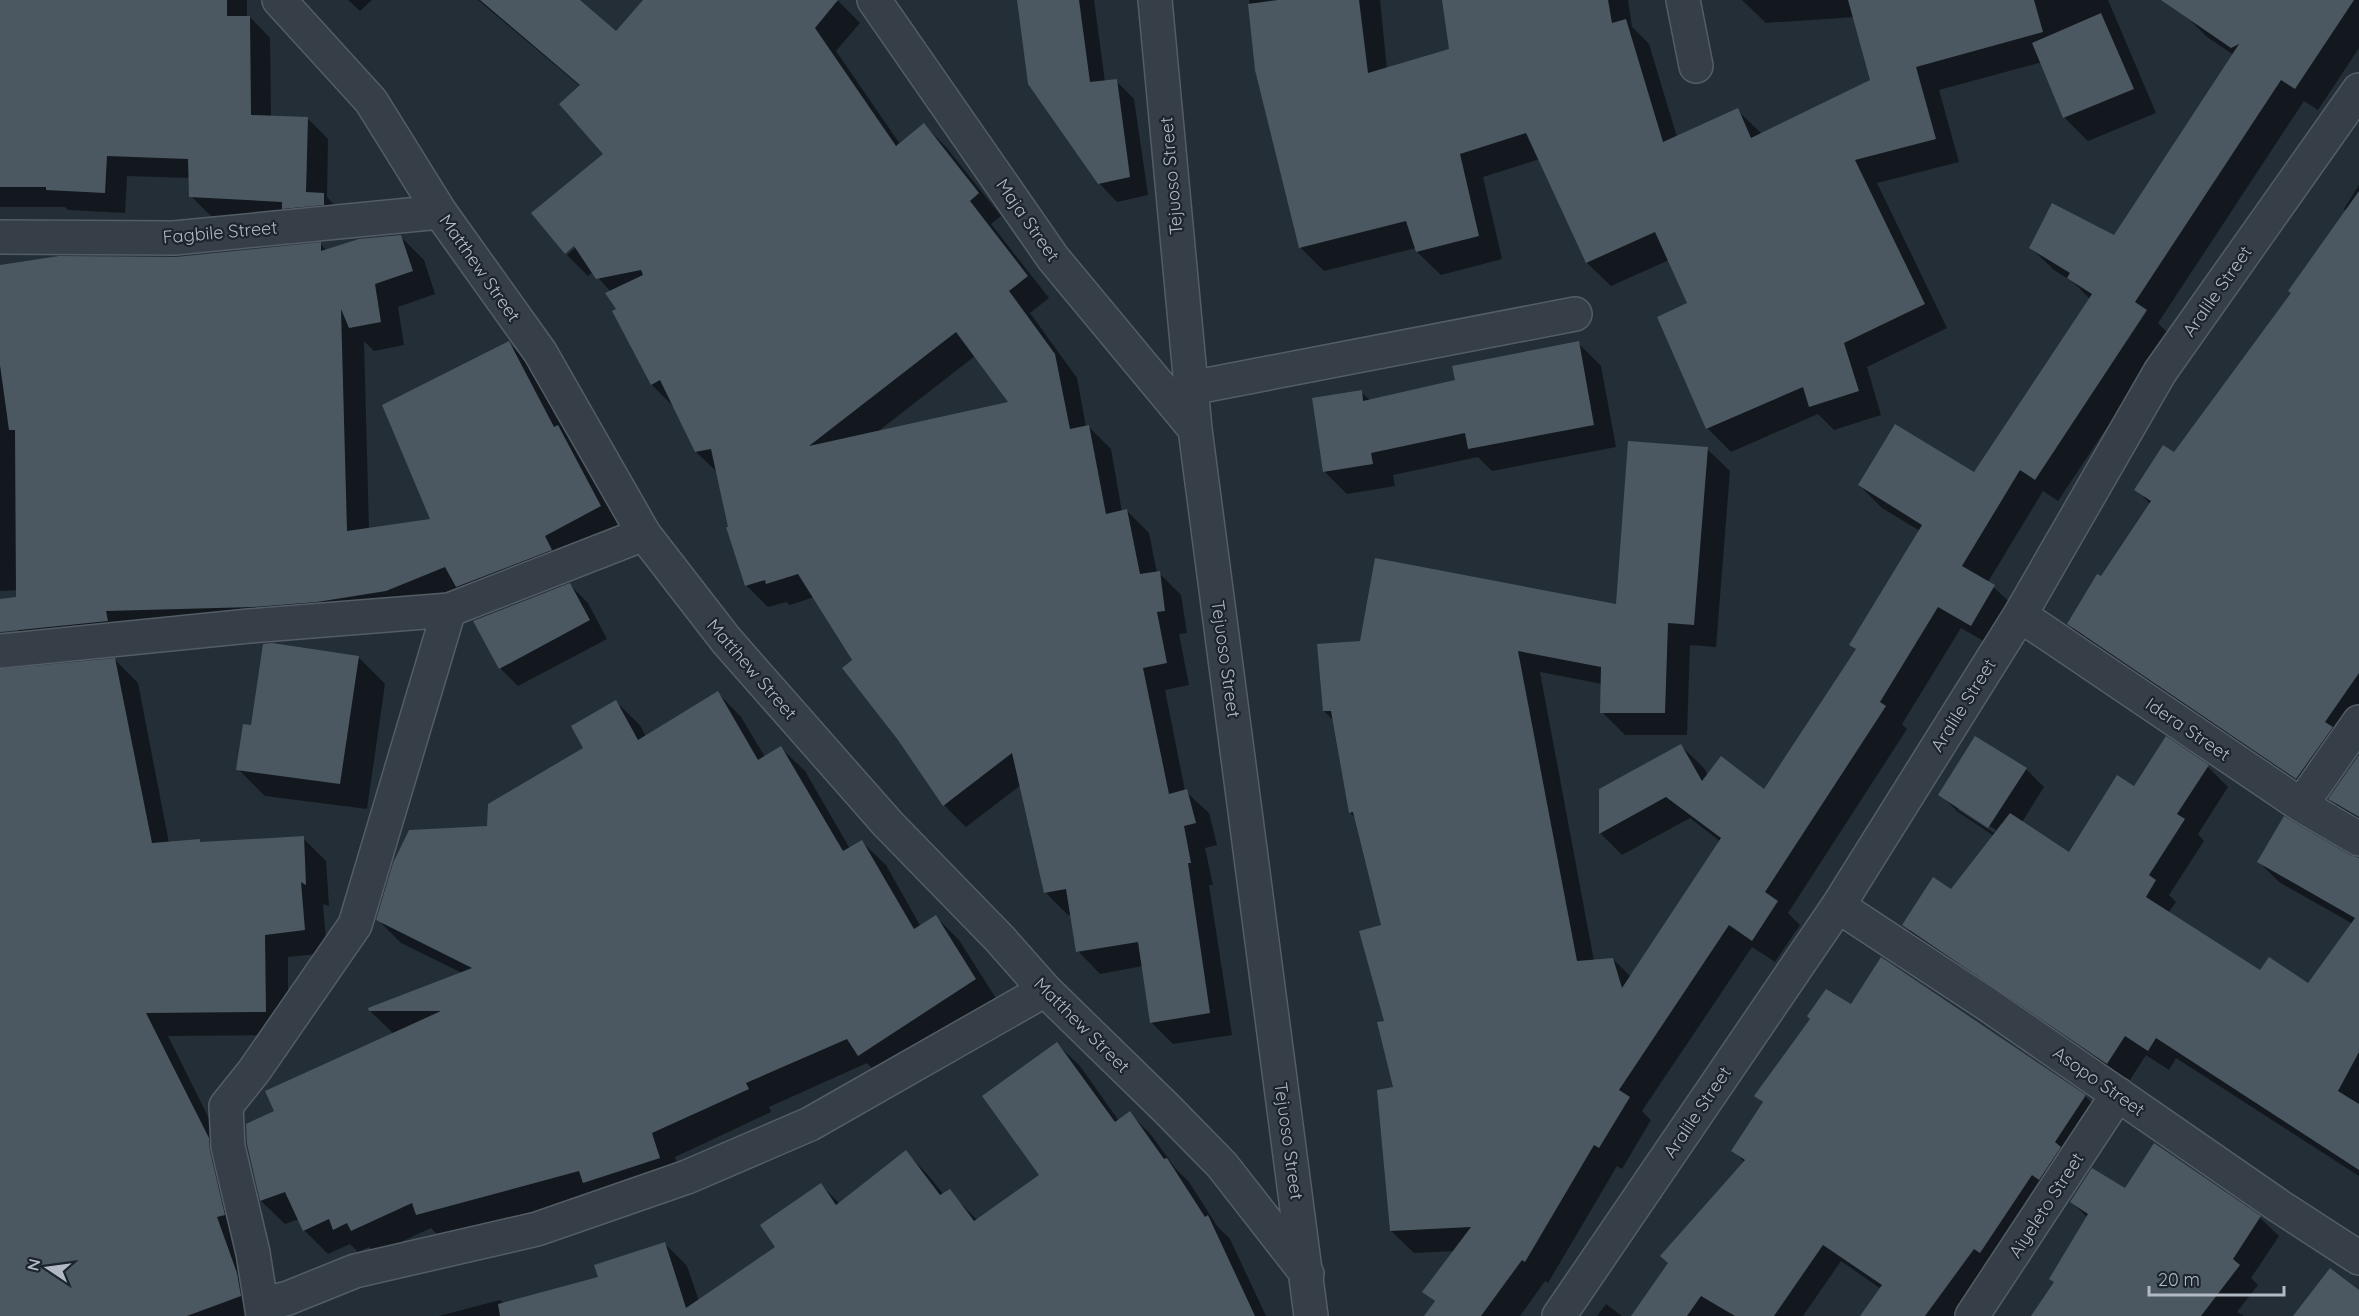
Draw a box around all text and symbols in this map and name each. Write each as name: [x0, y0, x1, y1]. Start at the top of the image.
street label: Tejuoso Street: [1154, 116, 1188, 236]
street label: Maja Street: [991, 174, 1065, 266]
street label: Matthew Street: [434, 210, 526, 326]
street label: Fagbile Street: [162, 216, 278, 248]
street label: Aralile Street: [2177, 241, 2257, 341]
street label: Tejuoso Street: [1206, 599, 1246, 719]
street label: Matthew Street: [702, 614, 802, 724]
street label: Aralile Street: [1925, 654, 2001, 756]
street label: Idera Street: [2141, 692, 2235, 766]
street label: Matthew Street: [1029, 972, 1135, 1078]
street label: Asopo Street: [2049, 1041, 2149, 1121]
street label: Aralile Street: [1658, 1062, 1736, 1162]
street label: Tejuoso Street: [1269, 1081, 1309, 1201]
street label: Aiyeleto Street: [2003, 1148, 2089, 1262]
north arrow: [18, 1238, 78, 1298]
text: N: [22, 1257, 44, 1273]
scale bar: [2149, 1259, 2284, 1297]
text: 20 m: [2158, 1268, 2200, 1291]

